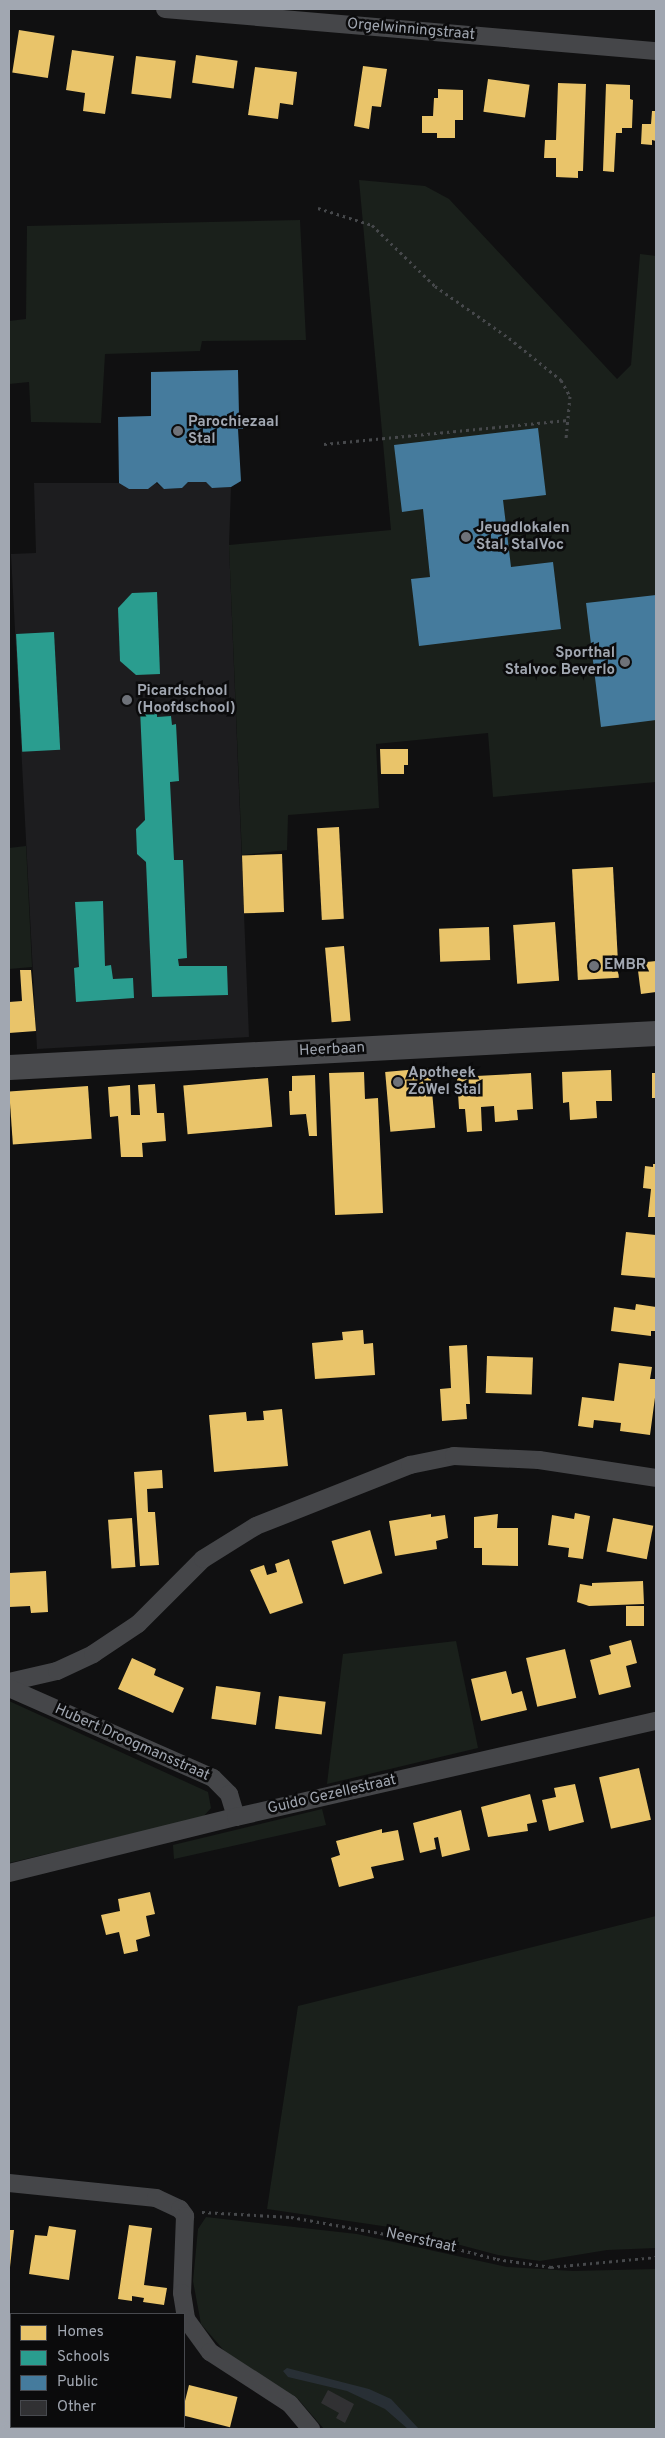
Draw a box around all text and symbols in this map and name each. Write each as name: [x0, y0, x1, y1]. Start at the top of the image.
street label: Orgelwinningstraat: [346, 15, 476, 45]
place label: Parochiezaal Stal: [188, 413, 279, 448]
marker: Parochiezaal Stal: [172, 425, 184, 437]
place label: Jeugdlokalen Stal, StalVoc: [476, 519, 570, 554]
marker: Jeugdlokalen Stal, StalVoc: [460, 531, 472, 543]
place label: Sporthal Stalvoc Beverlo: [505, 644, 615, 679]
marker: Sporthal Stalvoc Beverlo: [619, 656, 631, 668]
place label: Picardschool (Hoofdschool): [137, 682, 235, 717]
marker: Picardschool (Hoofdschool): [121, 694, 133, 706]
place label: EMBR: [604, 957, 646, 975]
marker: EMBR: [588, 960, 600, 972]
street label: Heerbaan: [299, 1039, 365, 1061]
place label: Apotheek ZoWel Stal: [408, 1064, 481, 1099]
marker: Apotheek ZoWel Stal: [392, 1076, 404, 1088]
street label: Hubert Droogmansstraat: [52, 1701, 212, 1785]
street label: Guido Gezellestraat: [266, 1771, 398, 1819]
street label: Neerstraat: [384, 2225, 458, 2257]
legend: [10, 2313, 185, 2428]
text: Homes: [57, 2323, 104, 2342]
text: Schools: [57, 2348, 110, 2367]
text: Public: [57, 2373, 98, 2392]
text: Other: [57, 2398, 96, 2417]

